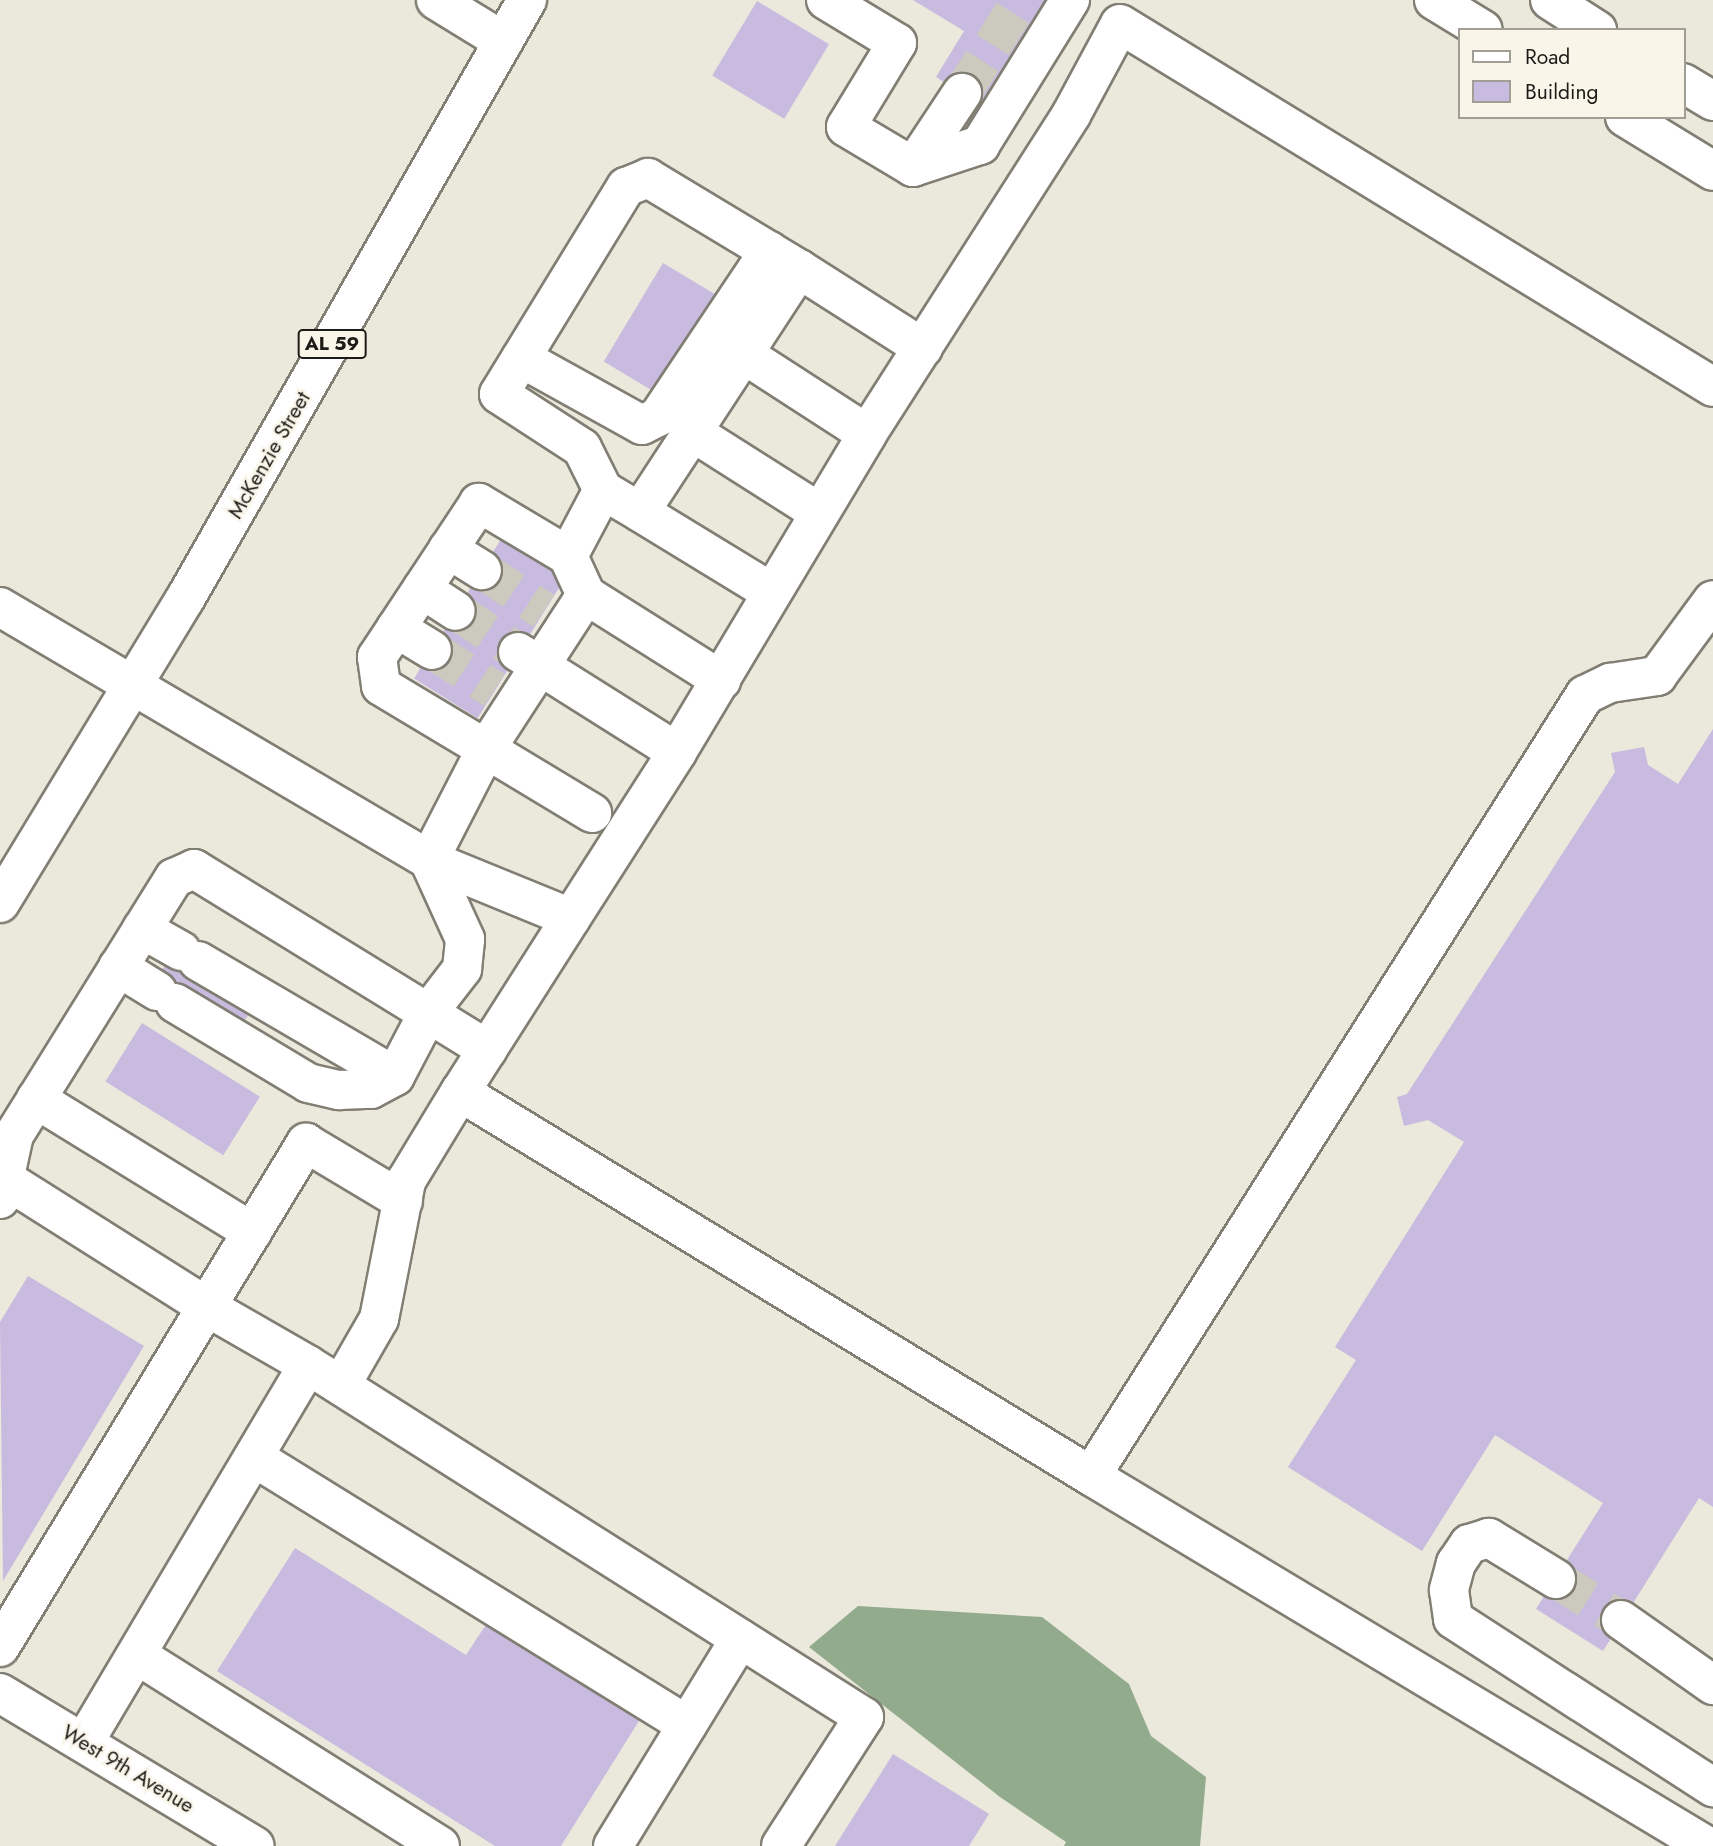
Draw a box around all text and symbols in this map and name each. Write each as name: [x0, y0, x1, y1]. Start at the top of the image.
legend: [1458, 28, 1685, 119]
text: Road: [1525, 42, 1570, 72]
text: Building: [1525, 77, 1598, 107]
road number: AL 59: [297, 328, 367, 360]
street label: McKenzie Street: [222, 387, 316, 523]
street label: West 9th Avenue: [57, 1720, 199, 1818]

